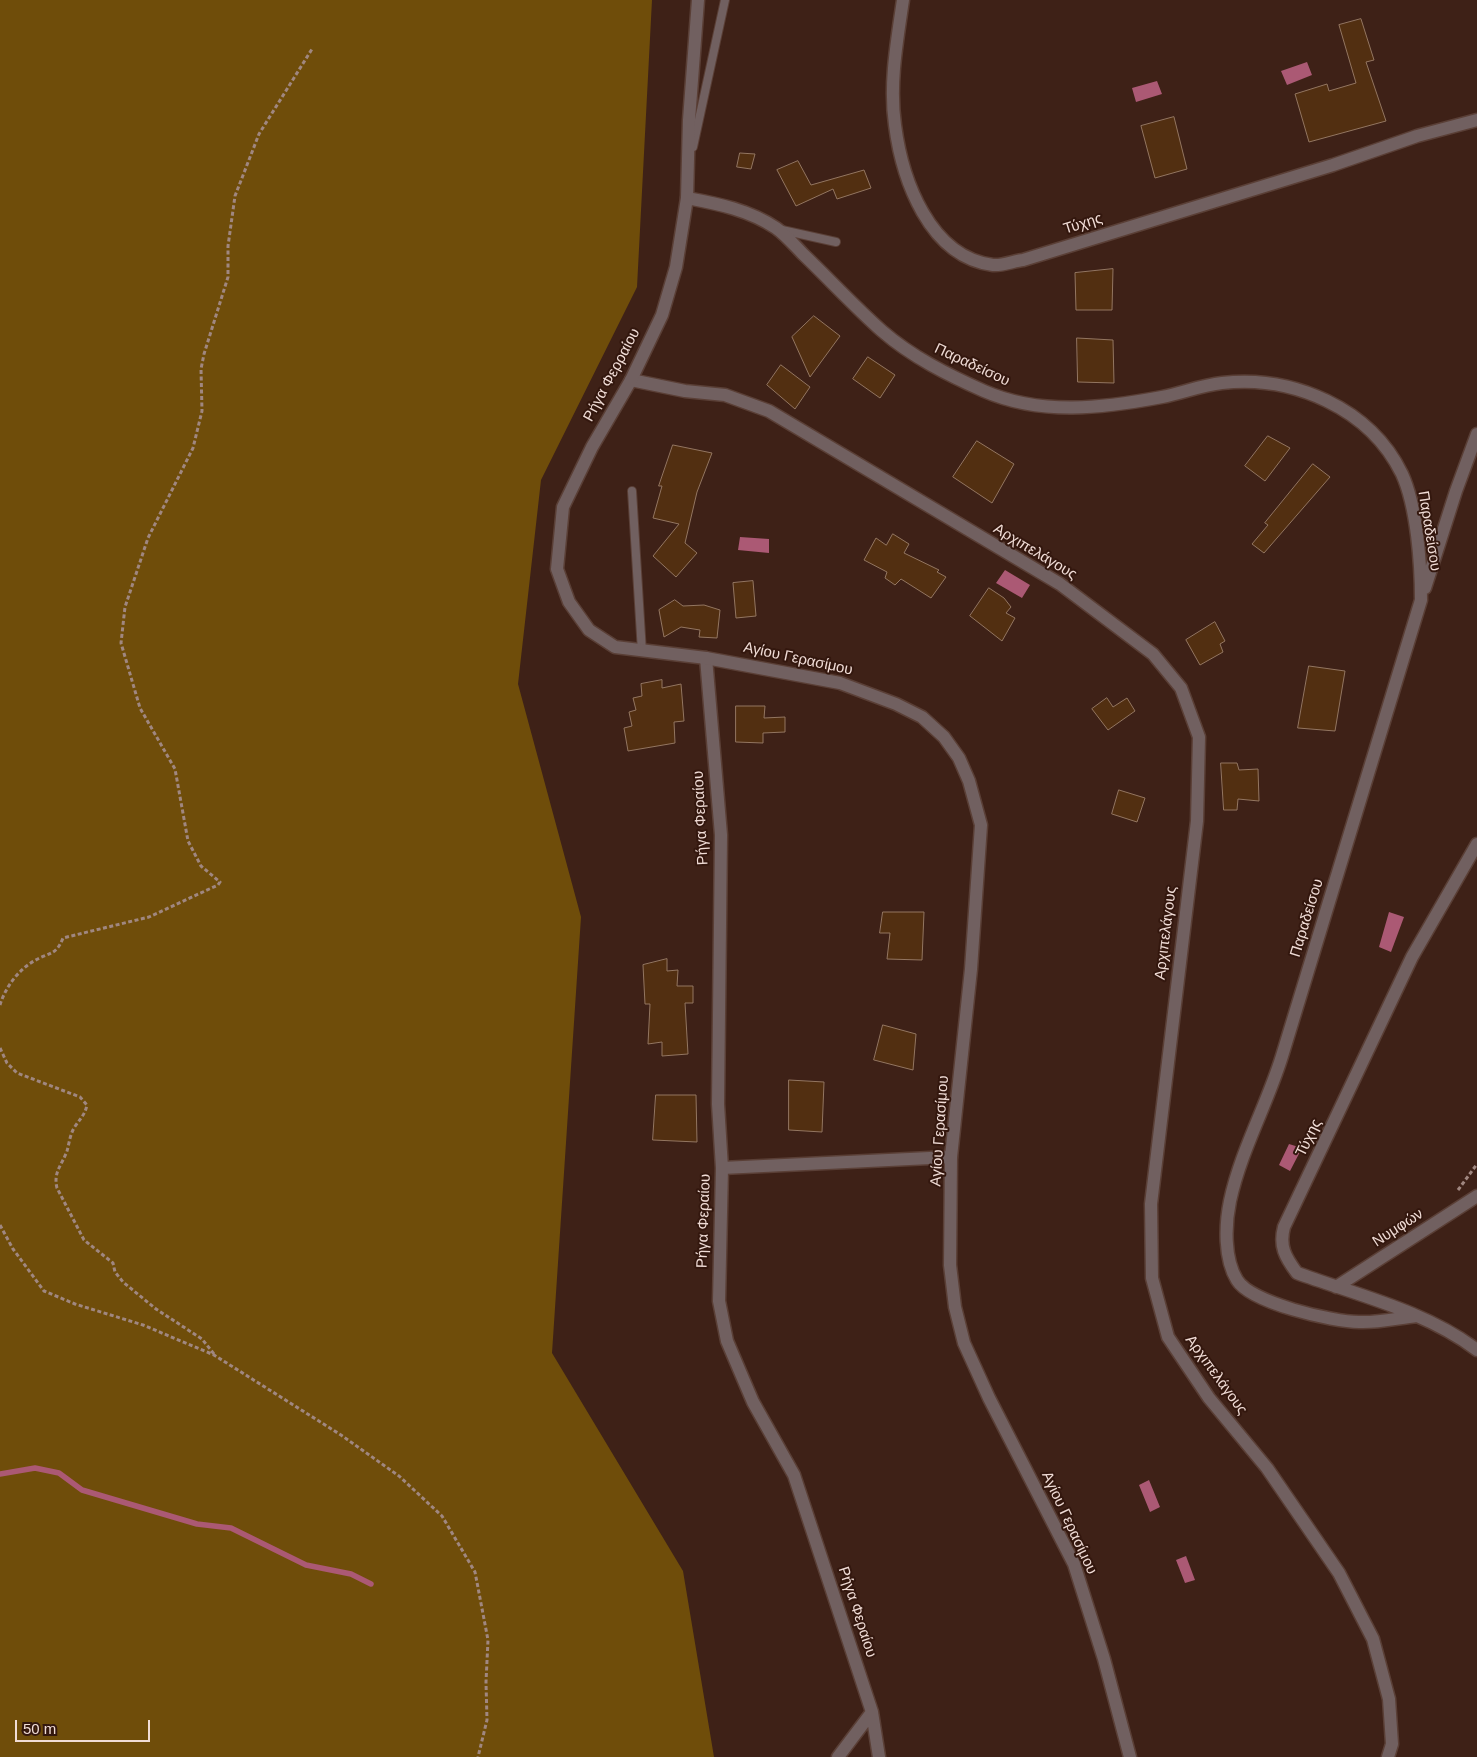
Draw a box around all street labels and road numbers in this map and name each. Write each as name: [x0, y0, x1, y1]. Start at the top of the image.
street label: Τύχης: [1061, 210, 1105, 238]
street label: Ρήγα Φερραίου: [580, 325, 644, 425]
street label: Παραδείσου: [932, 340, 1012, 390]
street label: Παραδείσου: [1414, 490, 1444, 572]
street label: Αρχιπελάγους: [990, 520, 1080, 584]
street label: Αγίου Γερασίμου: [742, 639, 854, 679]
street label: Ρήγα Φεραίου: [690, 770, 712, 866]
street label: Παραδείσου: [1287, 877, 1327, 959]
street label: Αρχιπελάγους: [1151, 885, 1181, 981]
street label: Αγίου Γερασίμου: [927, 1075, 953, 1187]
street label: Τύχης: [1292, 1116, 1326, 1160]
street label: Ρήγα Φεραίου: [693, 1174, 715, 1268]
street label: Νυμφών: [1369, 1205, 1427, 1251]
street label: Αρχιπελάγους: [1181, 1332, 1251, 1418]
street label: Αγίου Γερασίμου: [1037, 1469, 1101, 1577]
street label: Ρήγα Φεραίου: [834, 1564, 880, 1660]

